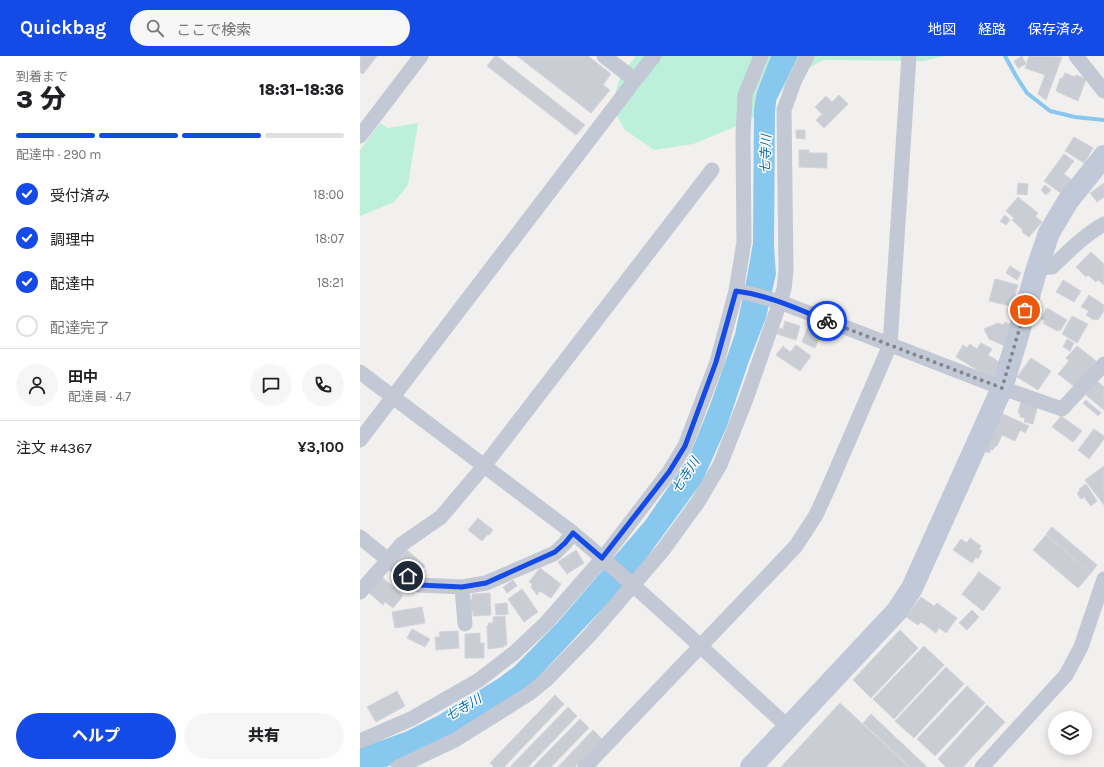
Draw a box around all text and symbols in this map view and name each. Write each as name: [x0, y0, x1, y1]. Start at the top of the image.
search box: [130, 10, 410, 46]
text: Quickbag: [20, 17, 106, 39]
icon: search: [144, 17, 166, 39]
text: ここで検索: [176, 21, 251, 39]
text: 地図: [928, 21, 956, 38]
text: 経路: [978, 21, 1006, 38]
text: 保存済み: [1028, 21, 1084, 38]
text: 到着まで: [16, 69, 68, 84]
text: 18:31–18:36: [259, 81, 344, 99]
text: 3 分: [16, 84, 66, 115]
water label: 七寺川: [757, 132, 774, 174]
text: 配達中 · 290 m: [16, 147, 102, 162]
icon: check: [16, 183, 38, 205]
text: 受付済み: [50, 187, 110, 205]
text: 18:00: [313, 187, 344, 202]
icon: check: [16, 227, 38, 249]
text: 調理中: [50, 231, 95, 249]
text: 18:07: [315, 231, 344, 246]
icon: check: [16, 271, 38, 293]
text: 配達中: [50, 275, 95, 293]
text: 18:21: [317, 275, 344, 290]
pin: [1008, 293, 1042, 327]
icon: bag: [1014, 299, 1036, 321]
courier: [807, 301, 847, 341]
icon: bike: [816, 310, 838, 332]
text: 配達完了: [50, 319, 110, 337]
button: person: [16, 364, 58, 406]
button: chat: [250, 364, 292, 406]
button: phone: [302, 364, 344, 406]
text: 田中: [68, 368, 98, 386]
text: 配達員 · 4.7: [68, 389, 131, 404]
text: ¥3,100: [298, 438, 344, 456]
text: 注文 #4367: [16, 439, 92, 457]
water label: 七寺川: [669, 453, 703, 496]
pin: [391, 559, 425, 593]
icon: home: [397, 565, 419, 587]
water label: 七寺川: [443, 690, 486, 724]
map controls: [1048, 711, 1092, 755]
button: layers: [1048, 711, 1092, 755]
button: ヘルプ: [16, 713, 176, 759]
button: 共有: [184, 713, 344, 759]

